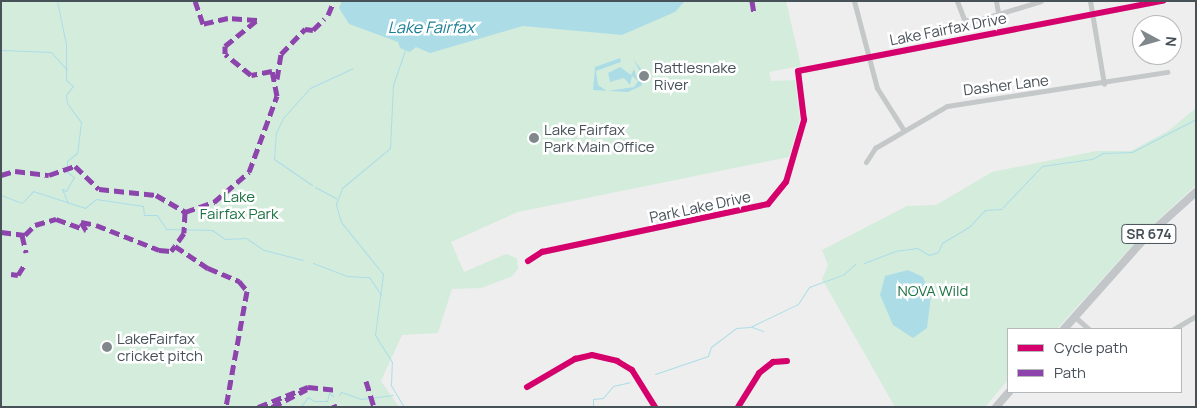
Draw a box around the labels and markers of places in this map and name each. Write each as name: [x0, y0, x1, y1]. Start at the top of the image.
place label: Rattlesnake River: [654, 58, 736, 93]
marker: Rattlesnake River: [638, 70, 650, 82]
place label: Lake Fairfax Park Main Office: [544, 120, 655, 155]
marker: Lake Fairfax Park Main Office: [528, 132, 540, 144]
place label: LakeFairfax cricket pitch: [117, 329, 203, 364]
marker: LakeFairfax cricket pitch: [101, 341, 113, 353]

